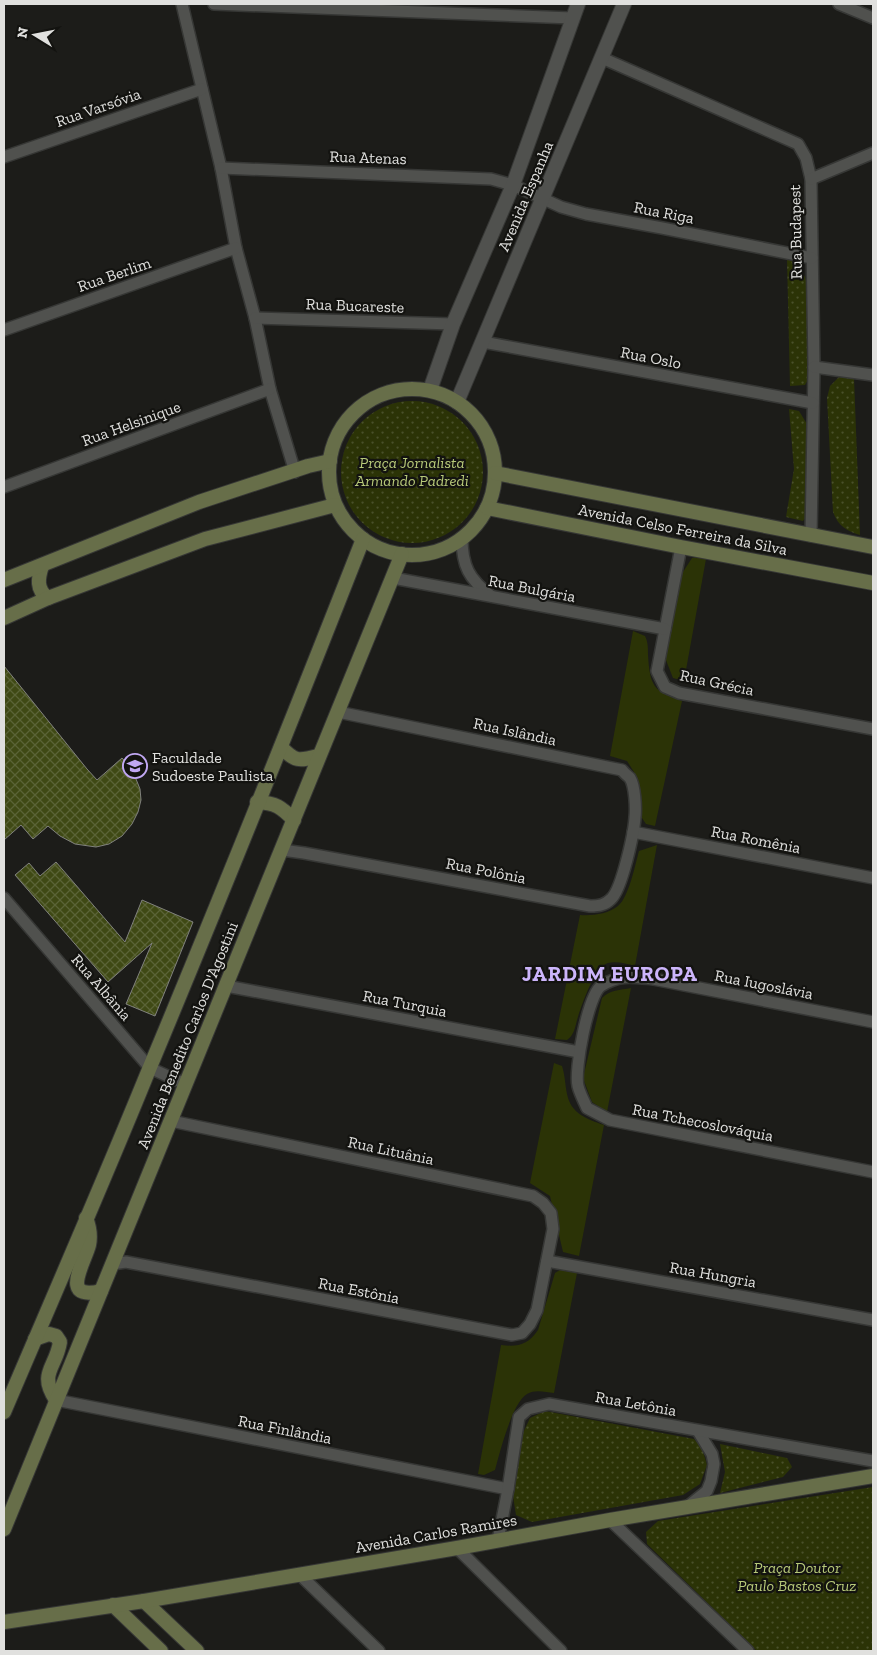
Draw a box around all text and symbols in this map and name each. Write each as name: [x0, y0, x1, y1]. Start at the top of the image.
north arrow: [10, 10, 60, 60]
text: N: [13, 26, 32, 40]
street label: Rua Varsóvia: [53, 84, 143, 131]
street label: Avenida Espanha: [494, 138, 557, 254]
street label: Rua Atenas: [329, 147, 407, 168]
street label: Rua Budapest: [785, 184, 806, 279]
street label: Rua Riga: [632, 197, 696, 228]
street label: Rua Berlim: [75, 253, 154, 296]
street label: Rua Bucareste: [305, 294, 405, 317]
street label: Rua Oslo: [619, 342, 683, 373]
street label: Rua Helsinique: [79, 397, 183, 450]
park label: Praça Jornalista Armando Padredi: [354, 453, 469, 490]
street label: Avenida Celso Ferreira da Silva: [577, 500, 789, 559]
street label: Rua Bulgária: [487, 571, 577, 606]
street label: Rua Grécia: [678, 665, 756, 700]
street label: Rua Islândia: [472, 713, 558, 750]
place label: Faculdade Sudoeste Paulista: [152, 748, 274, 785]
school or university icon: Faculdade Sudoeste Paulista: [122, 753, 148, 779]
street label: Rua Romênia: [710, 822, 803, 858]
street label: Rua Polônia: [444, 853, 528, 888]
street label: Avenida Benedito Carlos D'Agostini: [133, 919, 242, 1151]
street label: Rua Albânia: [68, 950, 136, 1025]
district label: JARDIM EUROPA: [522, 961, 698, 986]
street label: Rua Iugoslávia: [713, 966, 815, 1003]
street label: Rua Turquia: [361, 986, 449, 1021]
street label: Rua Tchecoslováquia: [631, 1100, 775, 1146]
street label: Rua Lituânia: [346, 1132, 436, 1169]
street label: Rua Hungria: [668, 1258, 758, 1292]
street label: Rua Estônia: [317, 1273, 401, 1308]
street label: Rua Letônia: [594, 1387, 678, 1420]
street label: Rua Finlândia: [236, 1411, 334, 1448]
street label: Avenida Carlos Ramires: [354, 1510, 518, 1557]
park label: Praça Doutor Paulo Bastos Cruz: [738, 1558, 856, 1595]

